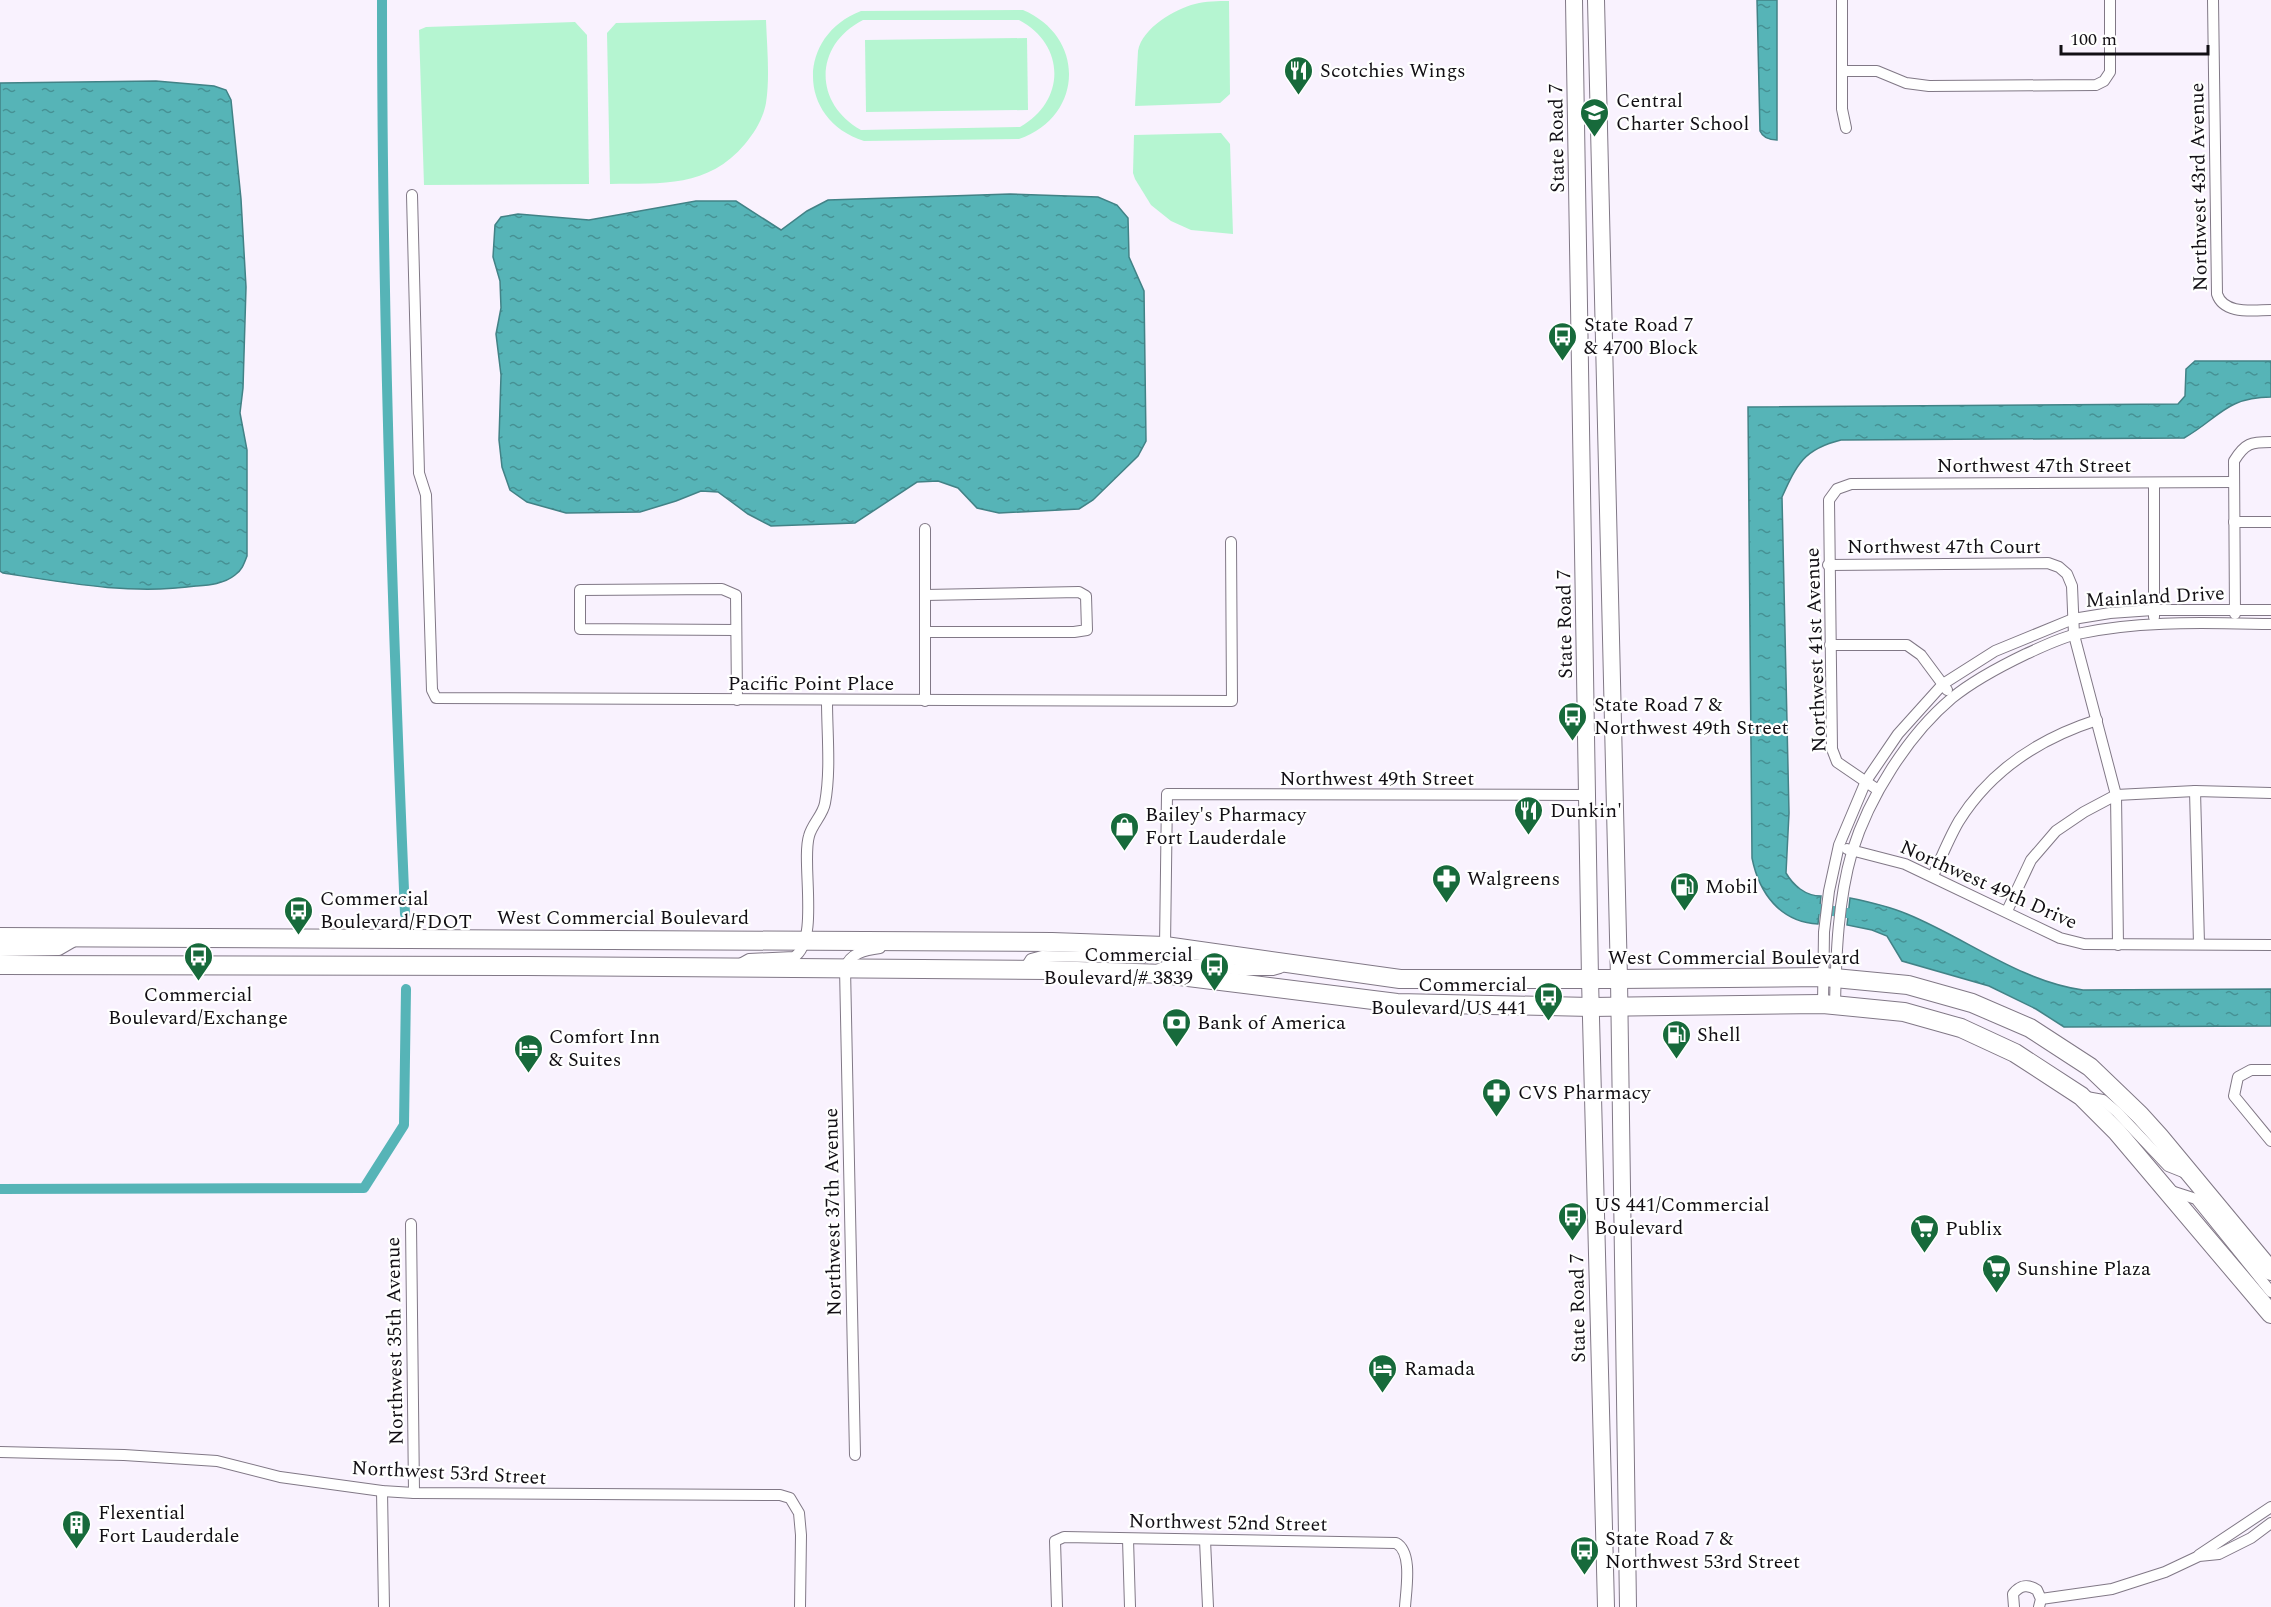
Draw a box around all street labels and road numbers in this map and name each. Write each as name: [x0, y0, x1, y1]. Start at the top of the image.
street label: Northwest 43rd Avenue: [2182, 82, 2216, 292]
street label: State Road 7: [1541, 83, 1573, 193]
street label: Northwest 47th Street: [1937, 451, 2131, 481]
street label: Northwest 47th Court: [1847, 532, 2041, 562]
street label: Northwest 41st Avenue: [1797, 547, 1835, 753]
street label: State Road 7: [1549, 569, 1581, 679]
street label: Mainland Drive: [2085, 578, 2225, 616]
street label: Pacific Point Place: [728, 669, 894, 699]
street label: Northwest 49th Street: [1280, 764, 1474, 794]
street label: Northwest 49th Drive: [1895, 832, 2082, 938]
street label: West Commercial Boulevard: [497, 903, 749, 933]
street label: West Commercial Boulevard: [1608, 943, 1860, 973]
street label: Northwest 37th Avenue: [816, 1108, 850, 1316]
street label: Northwest 35th Avenue: [378, 1237, 412, 1445]
street label: State Road 7: [1562, 1253, 1594, 1363]
street label: Northwest 53rd Street: [351, 1453, 547, 1493]
street label: Northwest 52nd Street: [1128, 1506, 1328, 1540]

